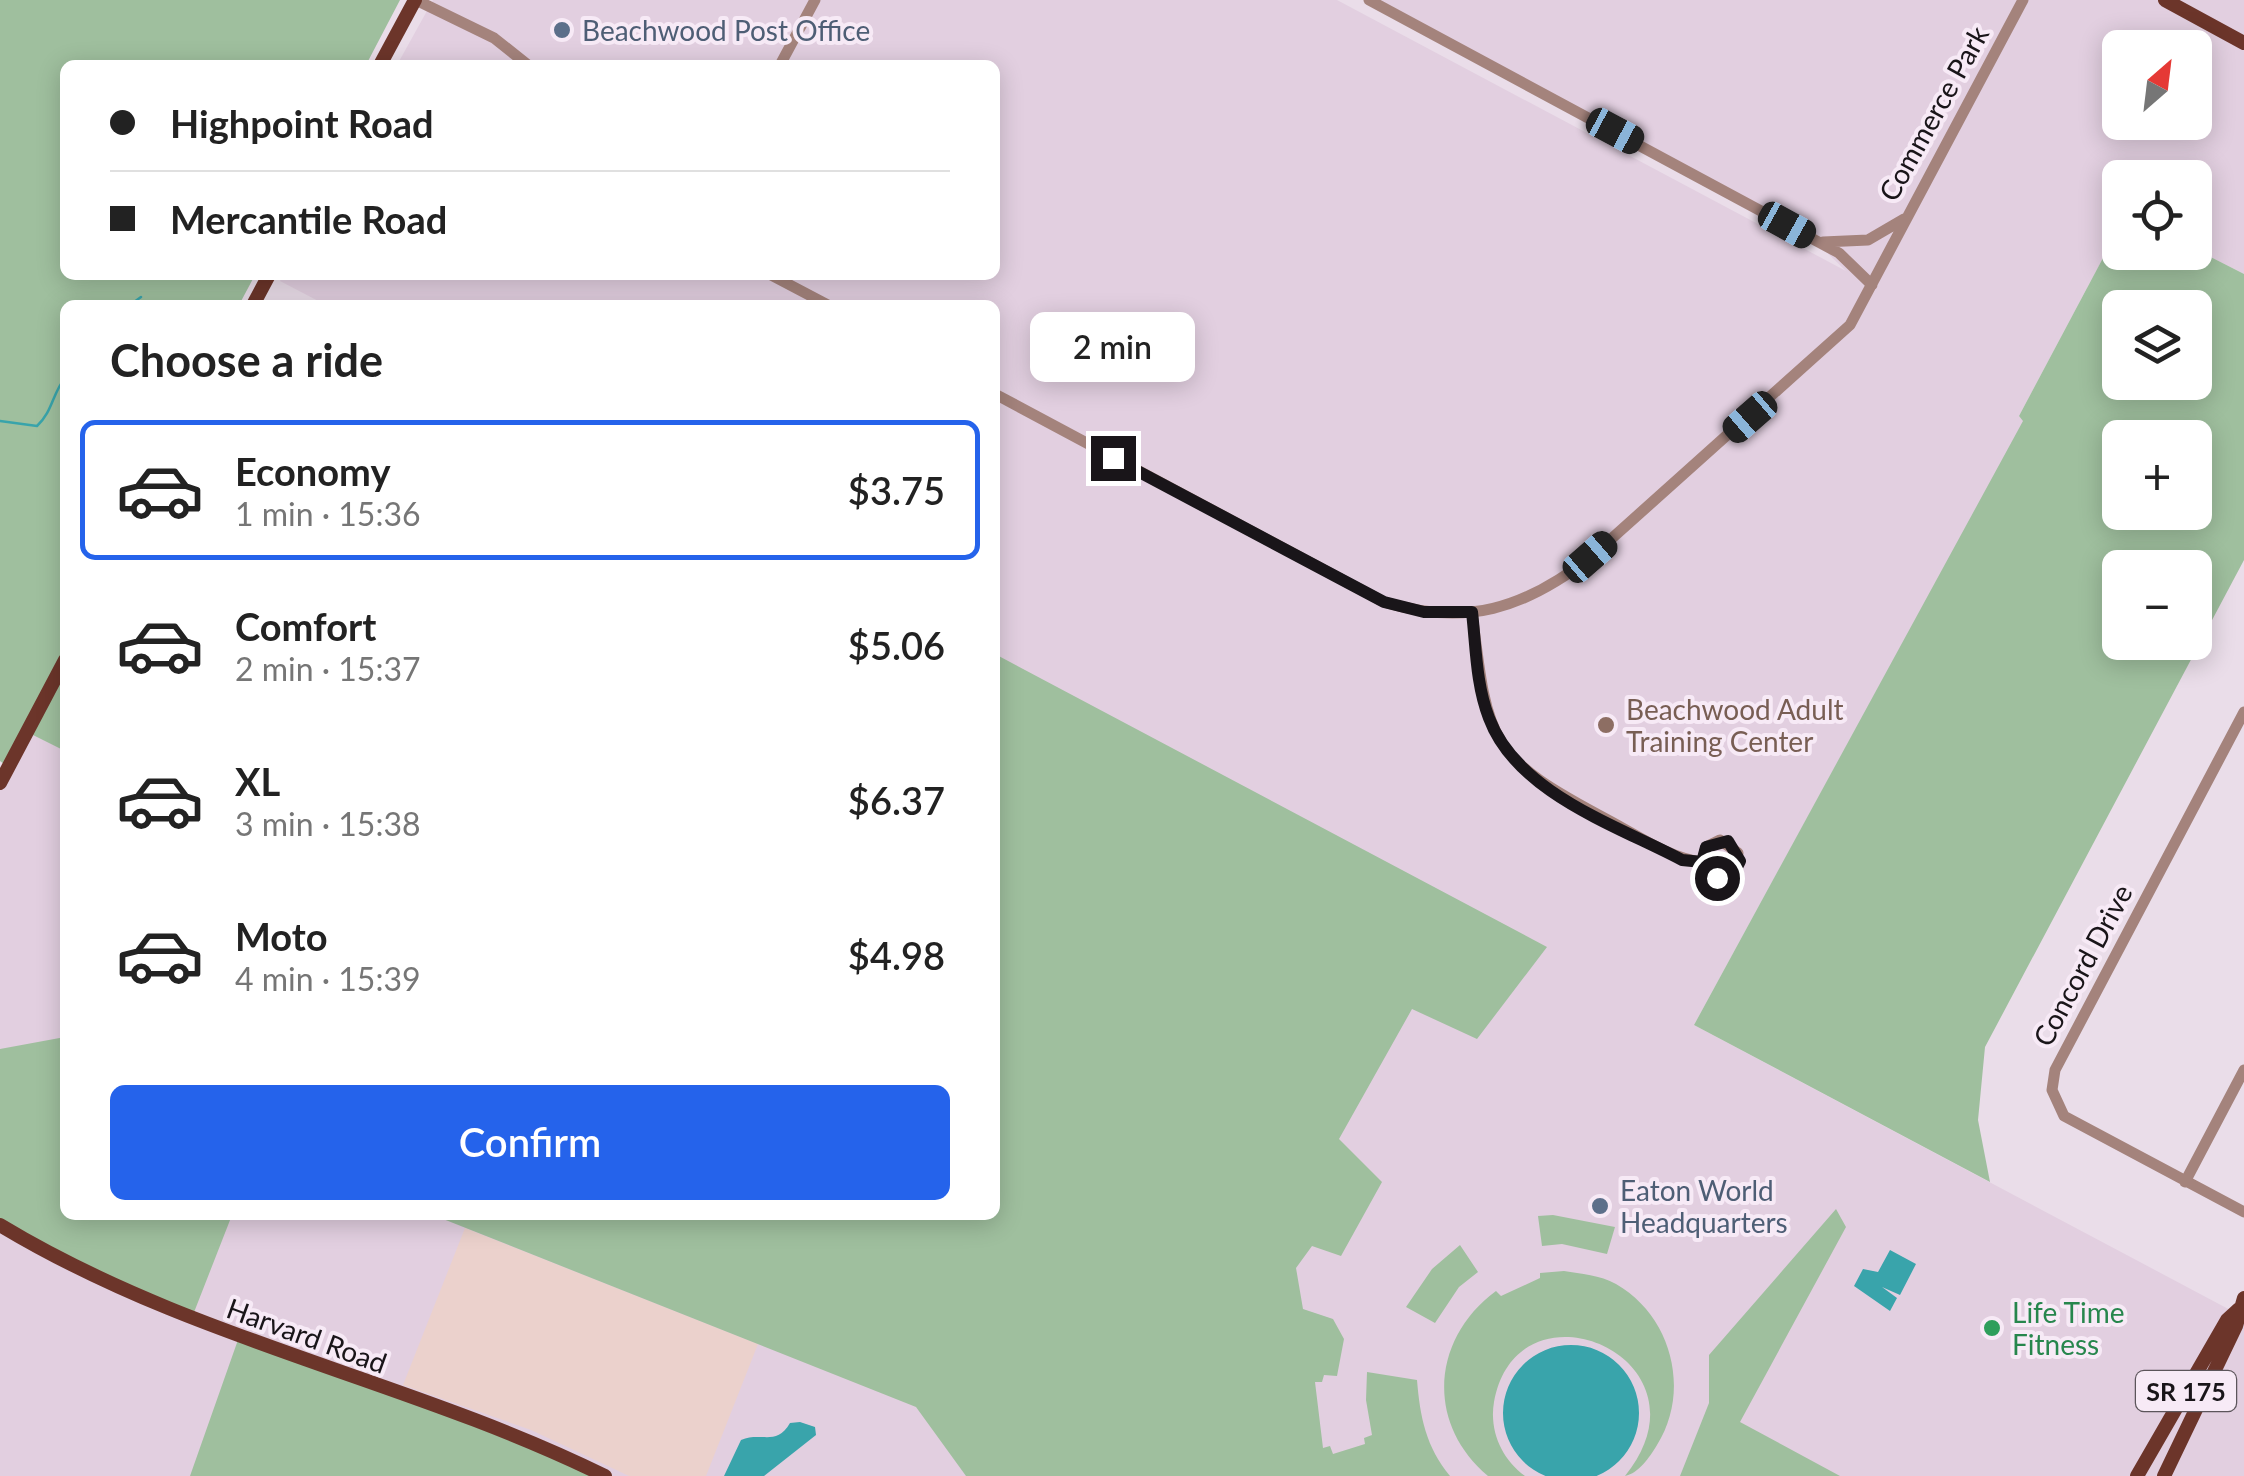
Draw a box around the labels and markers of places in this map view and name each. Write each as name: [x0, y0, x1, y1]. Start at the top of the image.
place label: Beachwood Post Office: [582, 13, 870, 47]
marker: Beachwood Post Office: [551, 19, 573, 41]
place label: Beachwood Adult Training Center: [1626, 692, 1844, 758]
marker: Beachwood Adult Training Center: [1595, 714, 1617, 736]
place label: Eaton World Headquarters: [1620, 1173, 1788, 1239]
marker: Eaton World Headquarters: [1589, 1195, 1611, 1217]
place label: Life Time Fitness: [2012, 1295, 2125, 1361]
marker: Life Time Fitness: [1981, 1317, 2003, 1339]

